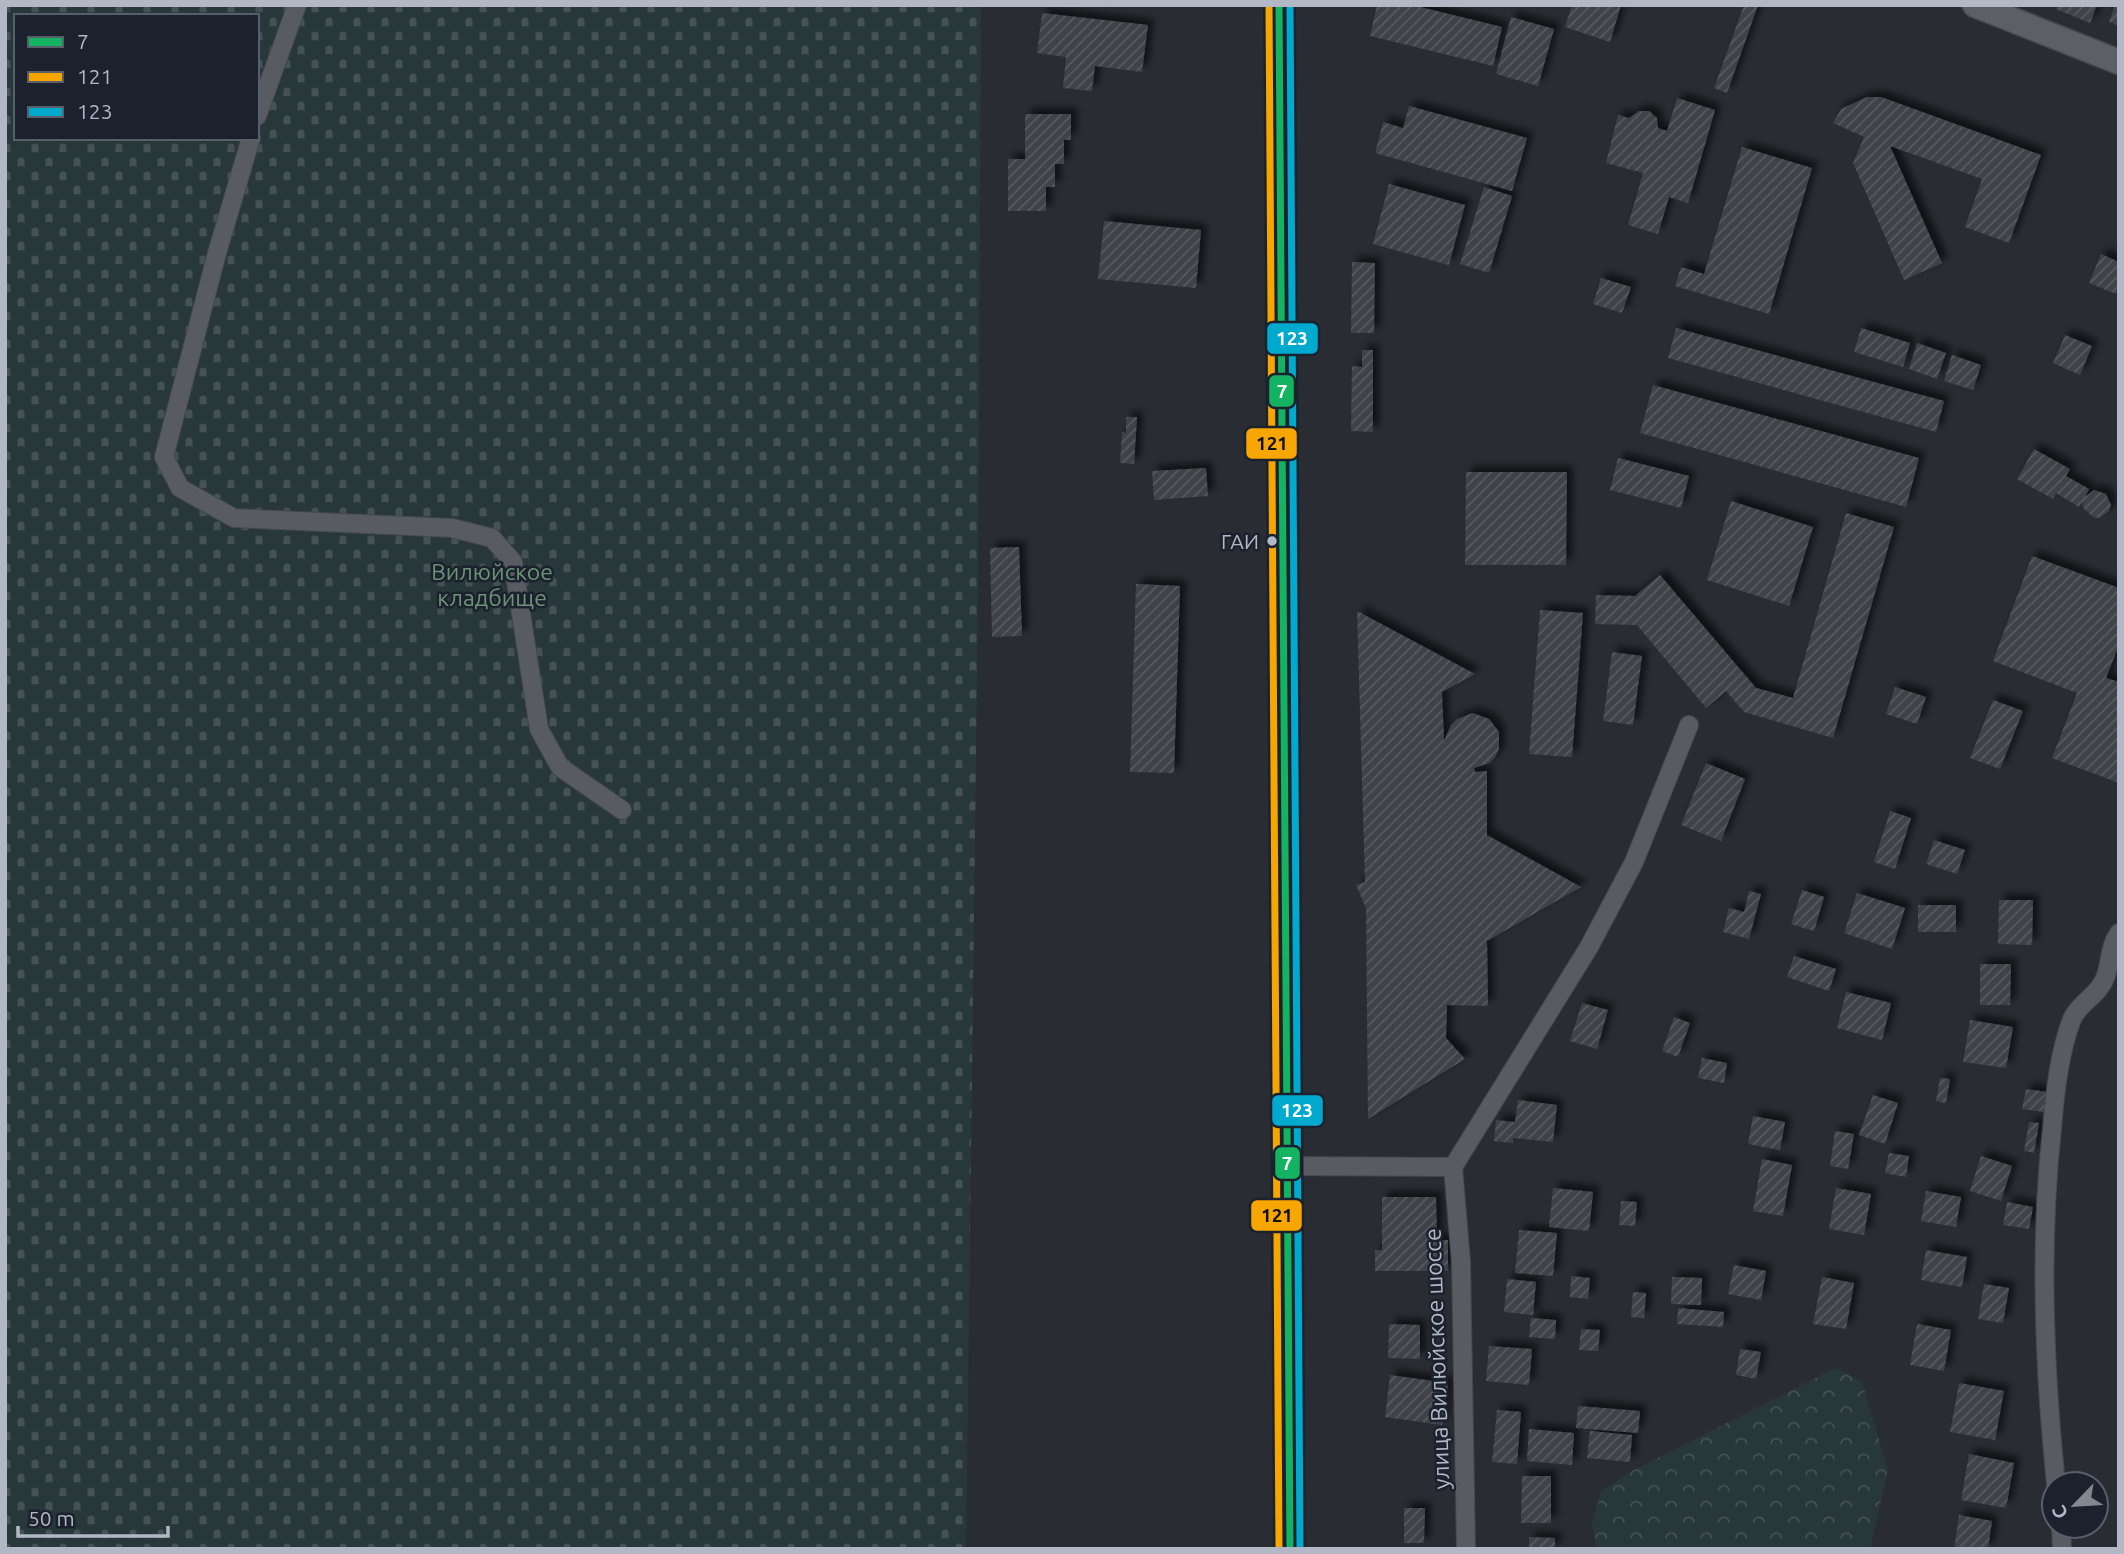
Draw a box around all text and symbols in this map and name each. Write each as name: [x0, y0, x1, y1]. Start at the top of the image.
legend: [14, 14, 259, 140]
text: 7: [77, 29, 89, 53]
text: 121: [77, 64, 113, 88]
text: 123: [77, 99, 113, 123]
line badge: 123: [1266, 322, 1319, 355]
text: 123: [1276, 327, 1308, 349]
line badge: 7: [1268, 374, 1295, 408]
text: 7: [1277, 380, 1287, 402]
line badge: 121: [1245, 427, 1298, 460]
text: 121: [1256, 432, 1288, 454]
place label: ГАИ: [1221, 529, 1259, 553]
marker: ГАИ: [1265, 534, 1279, 548]
park label: Вилюйское кладбище: [431, 559, 553, 610]
line badge: 123: [1271, 1094, 1324, 1127]
text: 123: [1281, 1099, 1313, 1121]
line badge: 7: [1274, 1146, 1301, 1180]
text: 7: [1282, 1152, 1292, 1174]
line badge: 121: [1250, 1199, 1303, 1232]
text: 121: [1261, 1204, 1293, 1226]
street label: улица Вилюйское шоссе: [1419, 1228, 1454, 1490]
north arrow: [2040, 1470, 2110, 1540]
scale bar: [18, 1494, 168, 1538]
text: С: [2047, 1502, 2072, 1522]
text: 50 m: [28, 1506, 75, 1530]

